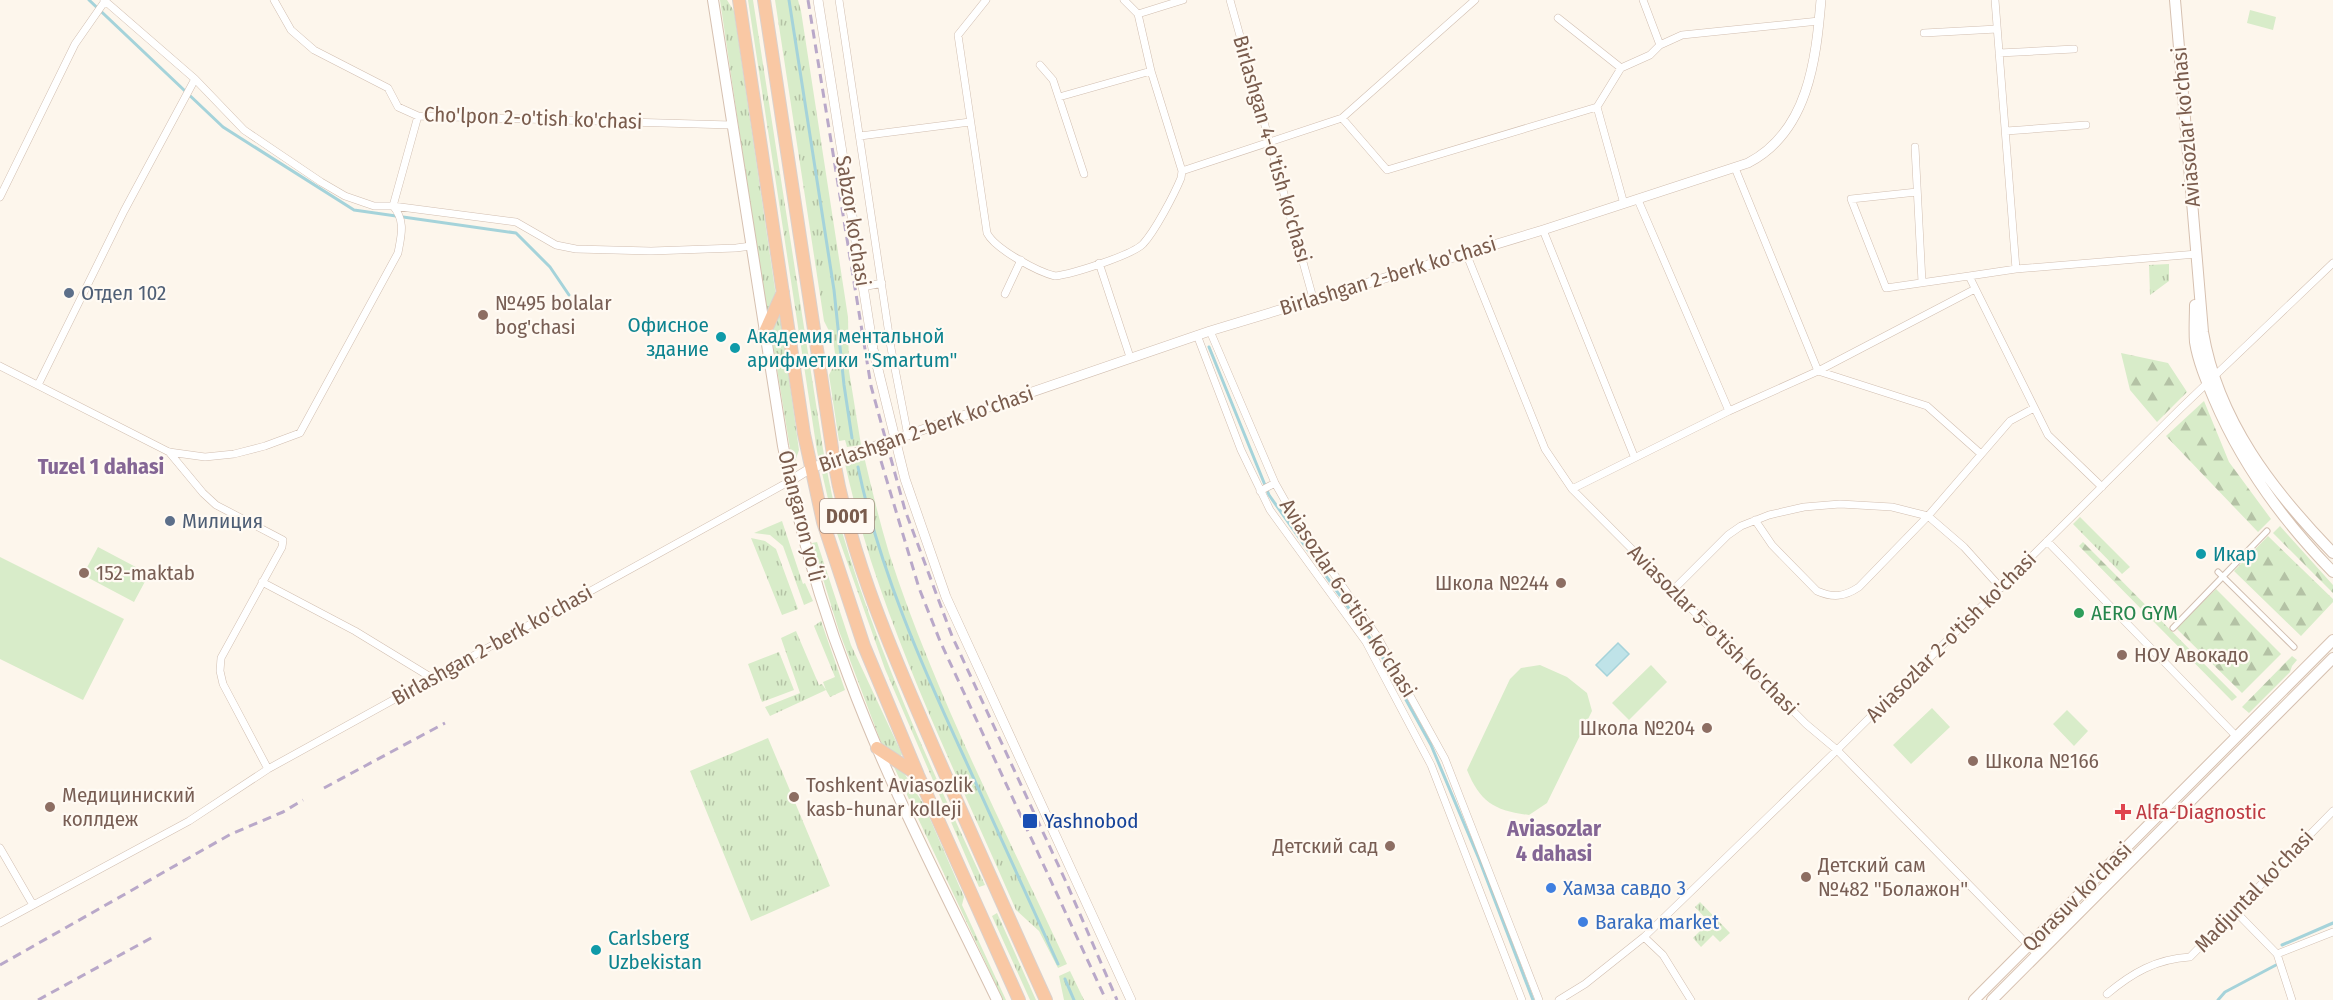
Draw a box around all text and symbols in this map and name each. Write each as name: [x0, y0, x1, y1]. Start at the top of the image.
street label: Birlashgan 4-o'tish ko'chasi: [1227, 33, 1317, 265]
street label: Aviasozlar ko'chasi: [2166, 46, 2206, 208]
street label: Cho'lpon 2-o'tish ko'chasi: [423, 101, 643, 135]
street label: Sabzor ko'chasi: [830, 154, 876, 288]
street label: Birlashgan 2-berk ko'chasi: [1277, 231, 1499, 321]
place label: Отдел 102: [81, 280, 166, 306]
marker: Отдел 102: [62, 286, 76, 300]
place label: №495 bolalar bog'chasi: [495, 290, 612, 340]
marker: №495 bolalar bog'chasi: [476, 308, 490, 322]
place label: Офисное здание: [627, 312, 709, 362]
place label: Академия ментальной арифметики "Smartum": [747, 323, 958, 373]
marker: Офисное здание: [714, 330, 728, 344]
marker: Академия ментальной арифметики "Smartum": [728, 341, 742, 355]
street label: Birlashgan 2-berk ko'chasi: [815, 380, 1037, 478]
street label: Ohangaron yoʻli: [772, 448, 830, 584]
district label: Tuzel 1 dahasi: [38, 453, 164, 480]
street label: Aviasozlar 6-o'tish ko'chasi: [1274, 494, 1422, 702]
road number: D001: [820, 499, 874, 533]
place label: Милиция: [182, 508, 263, 534]
marker: Милиция: [163, 514, 177, 528]
street label: Aviasozlar 5-o'tish ko'chasi: [1622, 539, 1804, 721]
place label: Икар: [2213, 541, 2257, 567]
street label: Aviasozlar 2-o'tish ko'chasi: [1860, 546, 2042, 728]
marker: Икар: [2194, 547, 2208, 561]
place label: 152-maktab: [96, 560, 195, 586]
marker: 152-maktab: [77, 566, 91, 580]
place label: Школа №244: [1435, 570, 1549, 596]
marker: Школа №244: [1554, 576, 1568, 590]
street label: Birlashgan 2-berk ko'chasi: [387, 579, 597, 711]
place label: AERO GYM: [2091, 600, 2178, 626]
marker: AERO GYM: [2072, 606, 2086, 620]
place label: НОУ Авокадо: [2134, 642, 2249, 668]
marker: НОУ Авокадо: [2115, 648, 2129, 662]
place label: Школа №204: [1580, 715, 1695, 741]
marker: Школа №204: [1700, 721, 1714, 735]
place label: Школа №166: [1985, 748, 2099, 774]
marker: Школа №166: [1966, 754, 1980, 768]
place label: Toshkent Aviasozlik kasb-hunar kolleji: [806, 772, 973, 822]
place label: Медициниский коллдеж: [62, 782, 195, 832]
marker: Toshkent Aviasozlik kasb-hunar kolleji: [787, 790, 801, 804]
place label: Alfa-Diagnostic: [2136, 799, 2266, 825]
marker: Медициниский коллдеж: [43, 800, 57, 814]
marker: Alfa-Diagnostic: [2114, 803, 2132, 821]
place label: Yashnobod: [1044, 808, 1139, 834]
marker: Yashnobod: [1021, 812, 1039, 830]
district label: Aviasozlar 4 dahasi: [1506, 815, 1602, 867]
street label: Madjuntal ko'chasi: [2189, 824, 2319, 958]
place label: Детский сад: [1271, 833, 1378, 859]
street label: Qorasuv ko'chasi: [2017, 837, 2137, 957]
marker: Детский сад: [1383, 839, 1397, 853]
place label: Детский сам №482 "Болажон": [1817, 852, 1968, 902]
marker: Детский сам №482 "Болажон": [1799, 870, 1813, 884]
place label: Хамза савдо 3: [1563, 875, 1686, 901]
marker: Хамза савдо 3: [1544, 881, 1558, 895]
place label: Baraka market: [1595, 909, 1719, 935]
marker: Baraka market: [1576, 915, 1590, 929]
place label: Carlsberg Uzbekistan: [608, 925, 702, 975]
marker: Carlsberg Uzbekistan: [589, 943, 603, 957]

